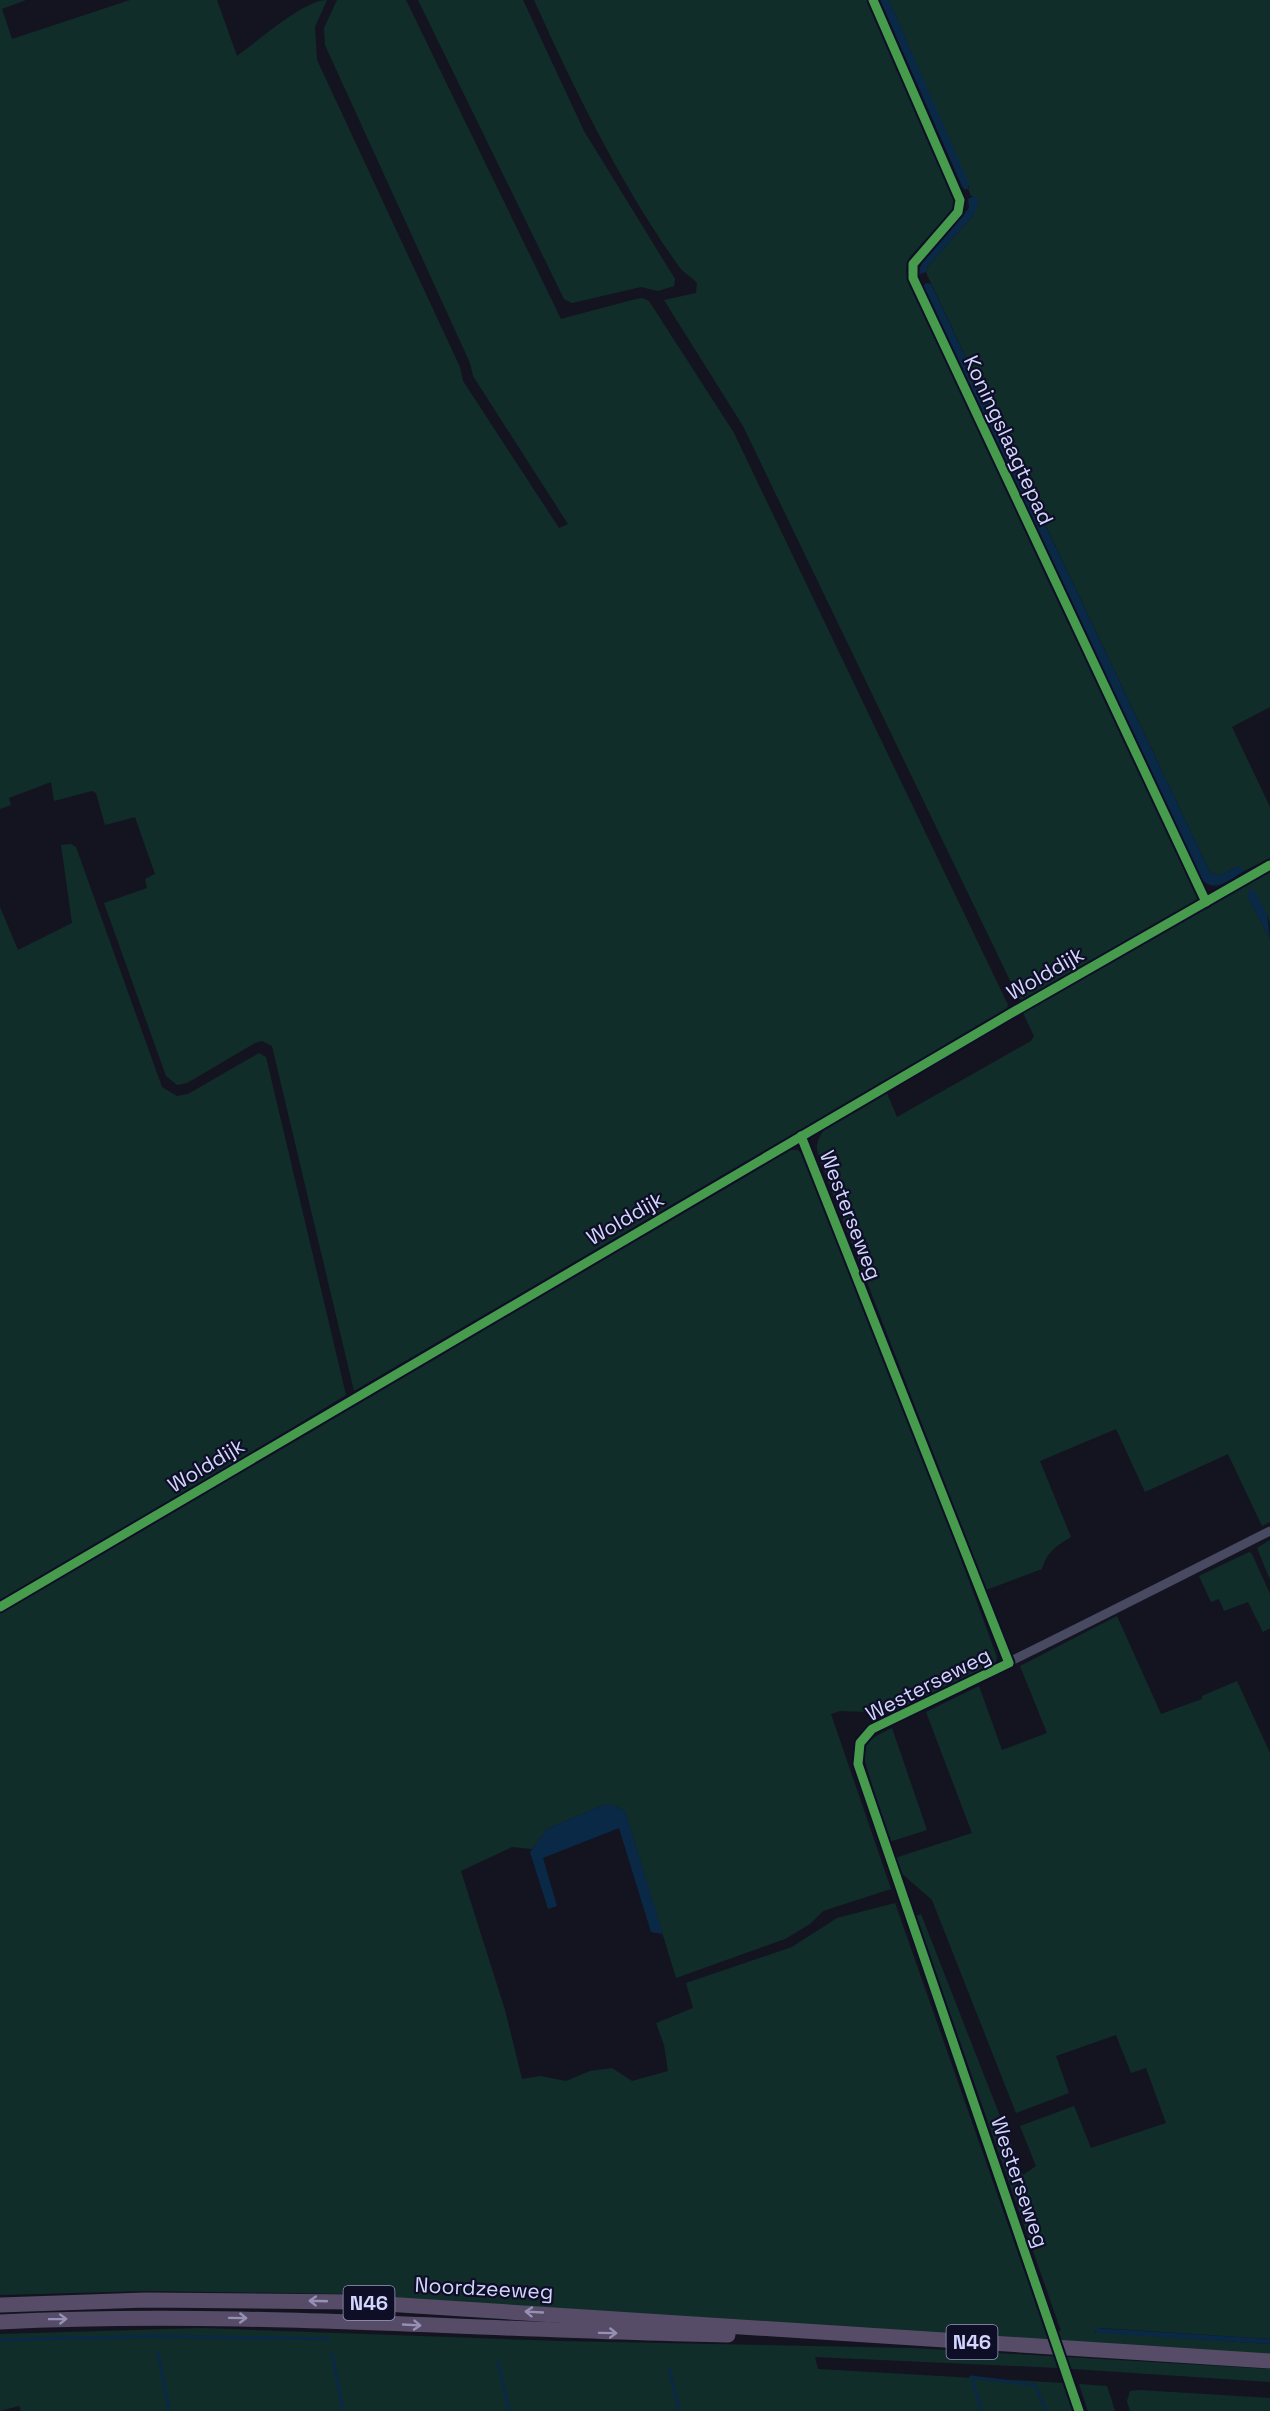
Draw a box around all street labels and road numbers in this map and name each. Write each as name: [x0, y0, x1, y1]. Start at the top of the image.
street label: Koningslaagtepad: [958, 351, 1060, 529]
street label: Wolddijk: [1001, 940, 1089, 1006]
street label: Westerseweg: [814, 1146, 888, 1284]
street label: Wolddijk: [581, 1185, 669, 1251]
street label: Wolddijk: [163, 1432, 249, 1498]
street label: Westerseweg: [861, 1641, 995, 1727]
street label: Westerseweg: [985, 2113, 1055, 2251]
street label: Noordzeeweg: [414, 2271, 554, 2305]
road number: N46: [344, 2286, 394, 2320]
road number: N46: [946, 2325, 998, 2359]

